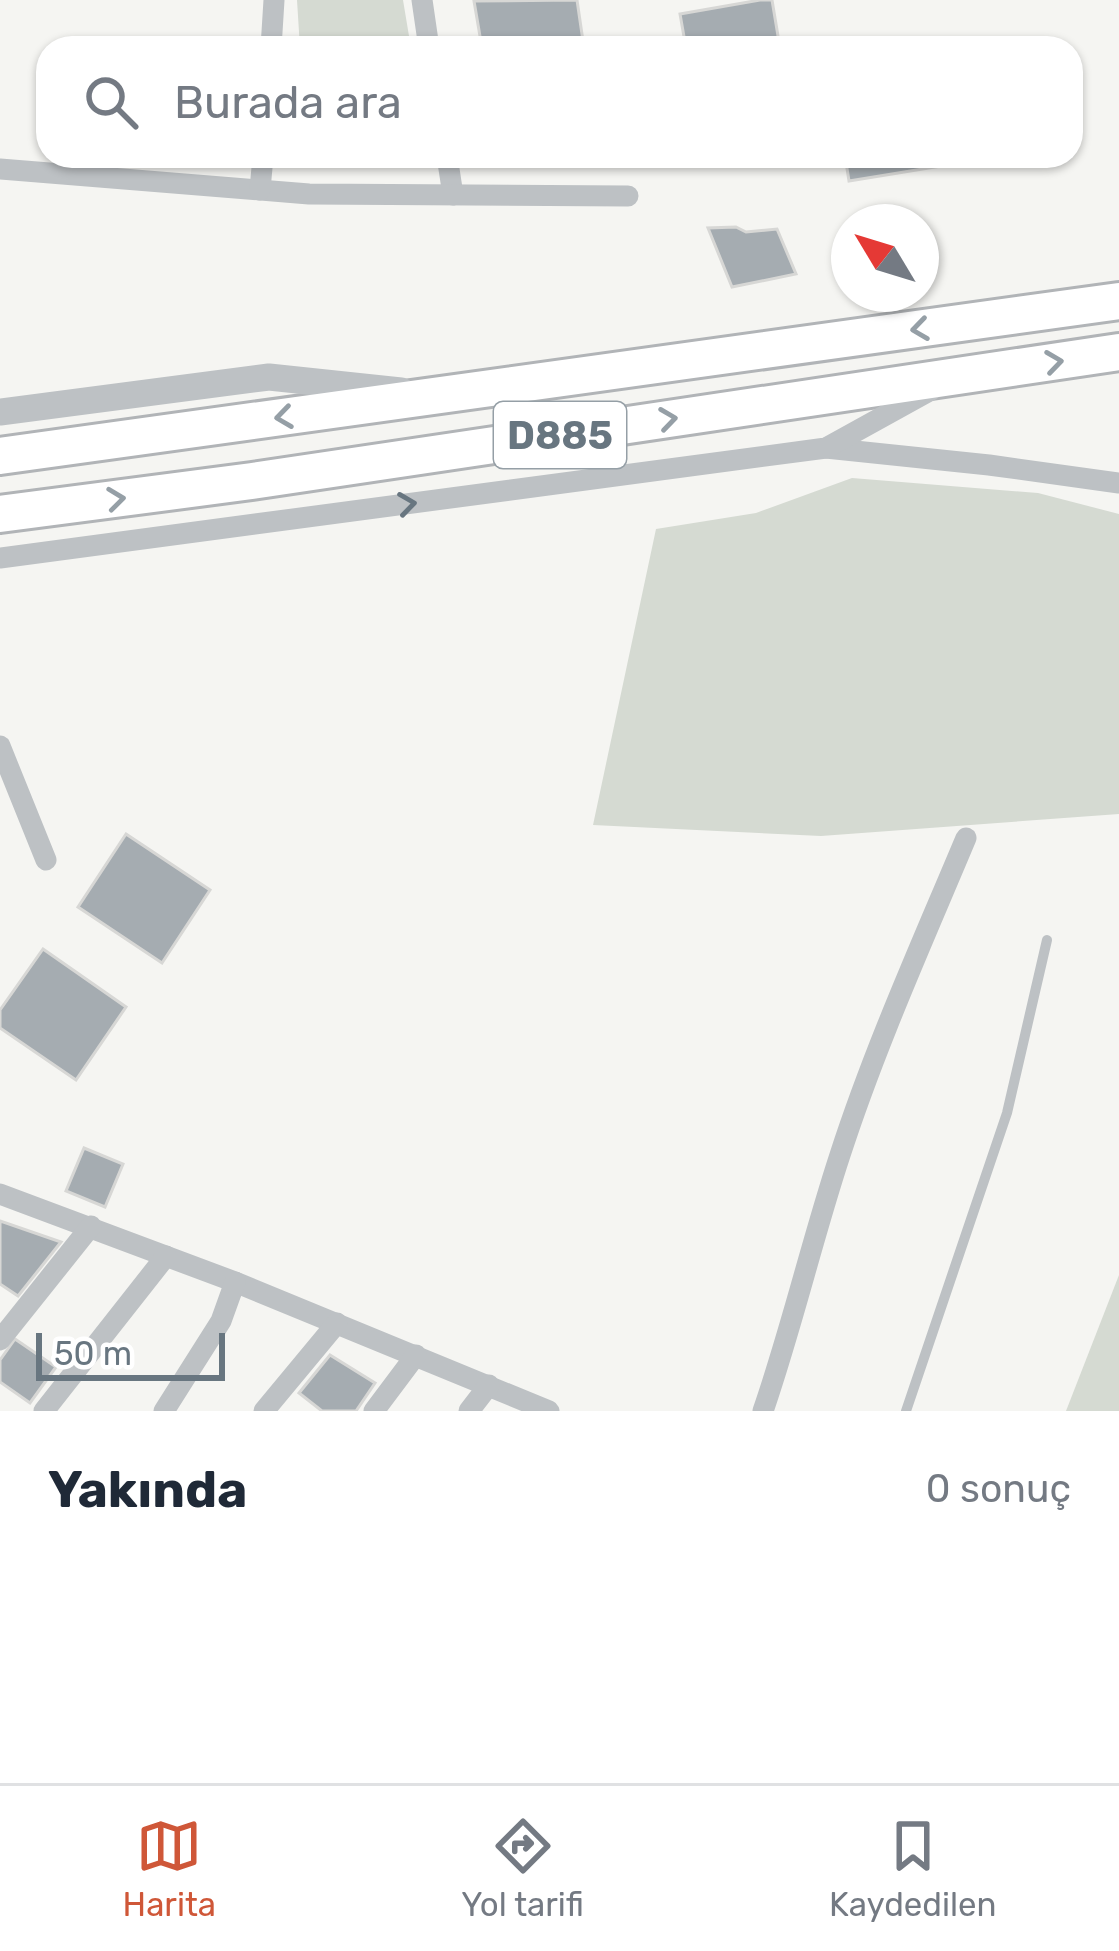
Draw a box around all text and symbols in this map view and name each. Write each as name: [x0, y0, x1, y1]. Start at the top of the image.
search box: [36, 36, 1083, 168]
icon: search: [78, 69, 144, 135]
text: Burada ara: [174, 76, 402, 129]
north arrow: [831, 204, 939, 312]
one-way arrow: [910, 315, 930, 341]
one-way arrow: [1044, 350, 1064, 376]
road number: D885: [494, 402, 626, 468]
one-way arrow: [274, 404, 294, 430]
one-way arrow: [659, 407, 678, 433]
one-way arrow: [106, 487, 126, 513]
one-way arrow: [398, 492, 417, 518]
scale bar: [36, 1327, 225, 1380]
text: 50 m: [54, 1334, 132, 1373]
text: Yakında: [48, 1459, 247, 1520]
text: 0 sonuç: [926, 1466, 1071, 1512]
tab: Harita: [123, 1813, 216, 1924]
tab: Yol tarifi: [461, 1813, 584, 1924]
tab: Kaydedilen: [829, 1813, 996, 1924]

